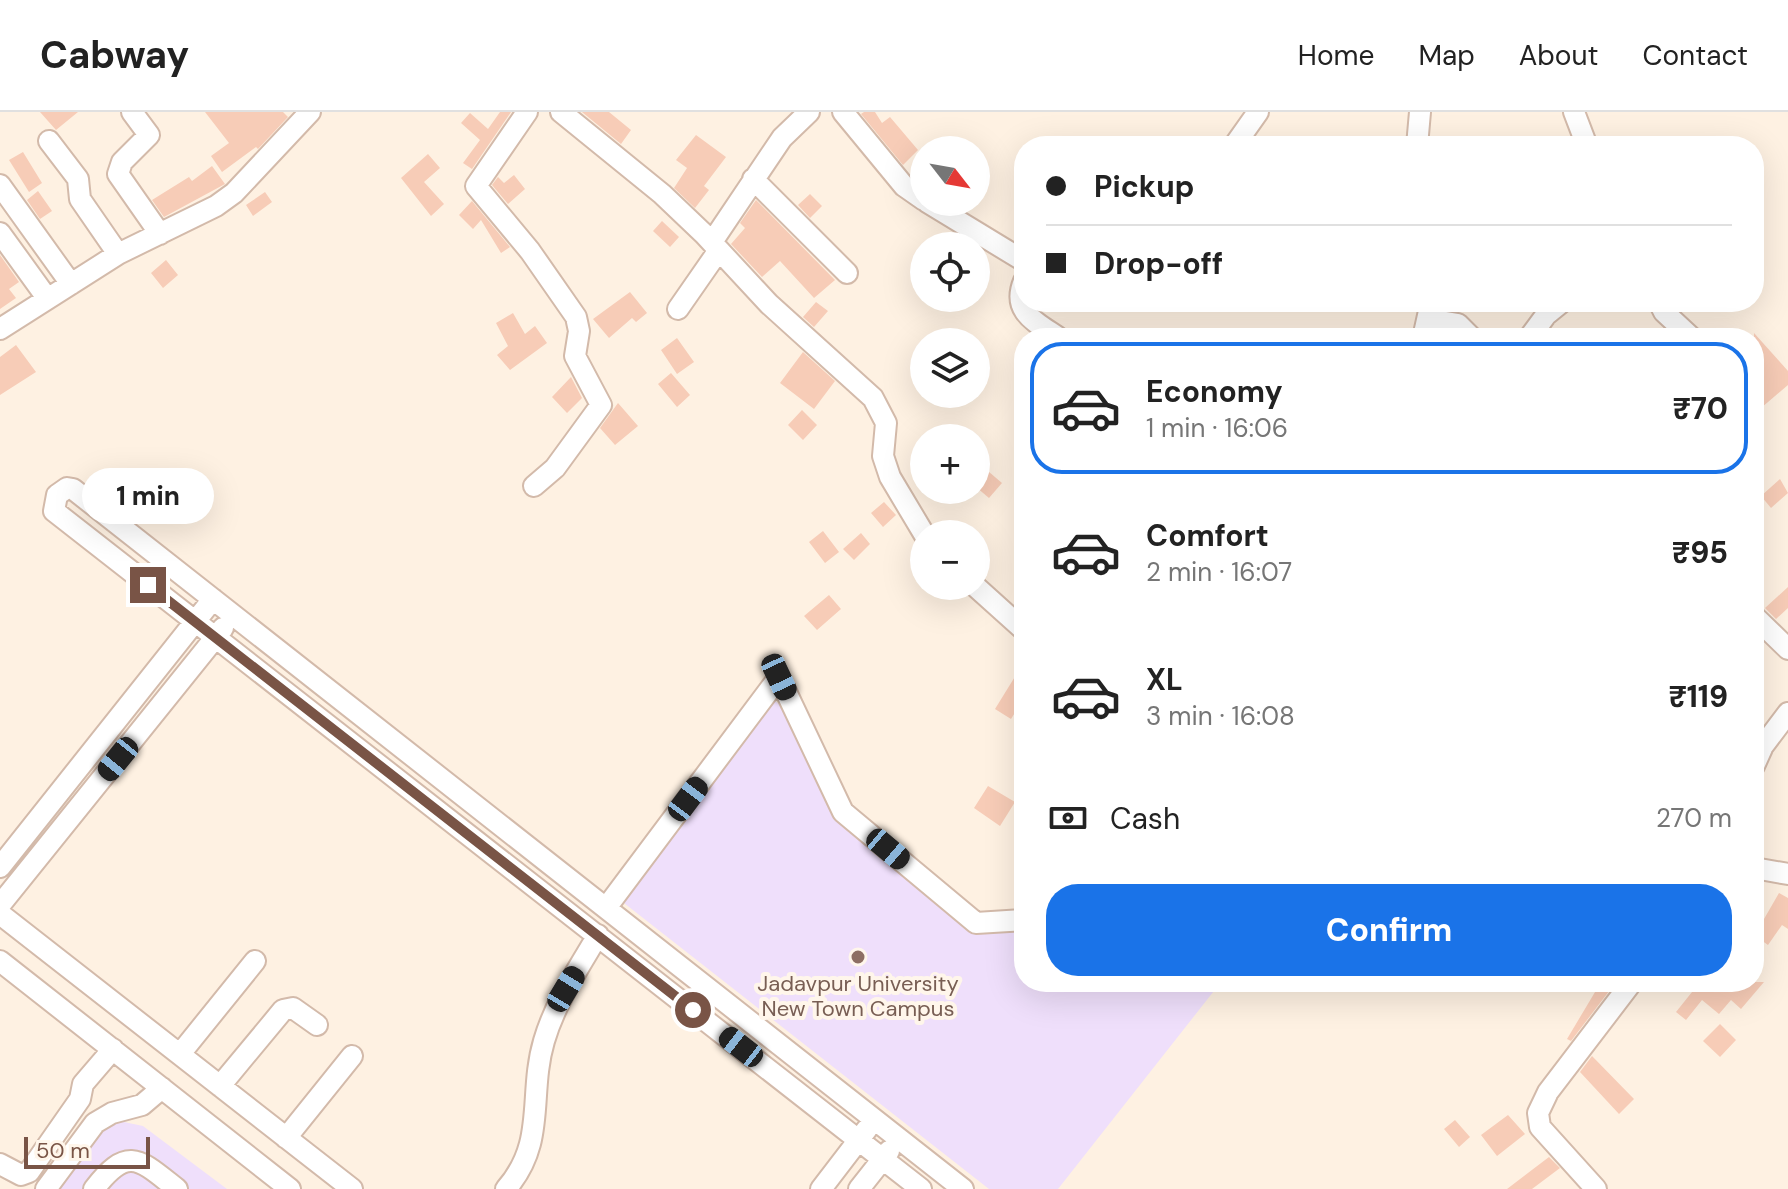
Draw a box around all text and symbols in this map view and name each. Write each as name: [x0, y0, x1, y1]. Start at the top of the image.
text: Cabway: [40, 30, 189, 80]
text: Home: [1298, 37, 1374, 74]
text: Map: [1418, 37, 1475, 74]
text: About: [1519, 37, 1598, 74]
text: Contact: [1642, 37, 1748, 74]
north arrow: [910, 136, 990, 216]
map controls: [910, 136, 990, 600]
text: Pickup: [1094, 167, 1194, 206]
button: locate: [910, 232, 990, 312]
text: Drop-off: [1094, 244, 1223, 283]
button: layers: [910, 328, 990, 408]
icon: car: [1050, 372, 1122, 444]
text: Economy: [1146, 372, 1283, 411]
text: ₹70: [1672, 389, 1728, 428]
text: 1 min · 16:06: [1146, 411, 1288, 445]
button: +: [910, 424, 990, 504]
callout: 1 min: [82, 469, 214, 525]
text: 1 min: [116, 479, 180, 513]
icon: car: [1050, 516, 1122, 588]
text: Comfort: [1146, 516, 1269, 555]
button: −: [910, 520, 990, 600]
text: ₹95: [1672, 533, 1728, 572]
text: 2 min · 16:07: [1146, 555, 1292, 589]
route end: [130, 567, 166, 603]
car: [758, 650, 800, 704]
icon: car: [1050, 660, 1122, 732]
text: XL: [1146, 660, 1183, 699]
text: ₹119: [1668, 677, 1728, 716]
text: 3 min · 16:08: [1146, 699, 1295, 733]
car: [94, 733, 142, 785]
car: [664, 773, 712, 825]
icon: cash: [1046, 796, 1090, 840]
text: Cash: [1110, 799, 1180, 838]
text: 270 m: [1656, 801, 1732, 835]
car: [862, 824, 914, 874]
button: Confirm: [1046, 884, 1732, 976]
marker: Jadavpur University New Town Campus: [849, 948, 867, 966]
car: [543, 962, 589, 1016]
place label: Jadavpur University New Town Campus: [757, 969, 959, 1023]
route start: [675, 992, 711, 1028]
car: [715, 1023, 767, 1071]
scale bar: [24, 1133, 150, 1169]
text: 50 m: [36, 1136, 90, 1165]

